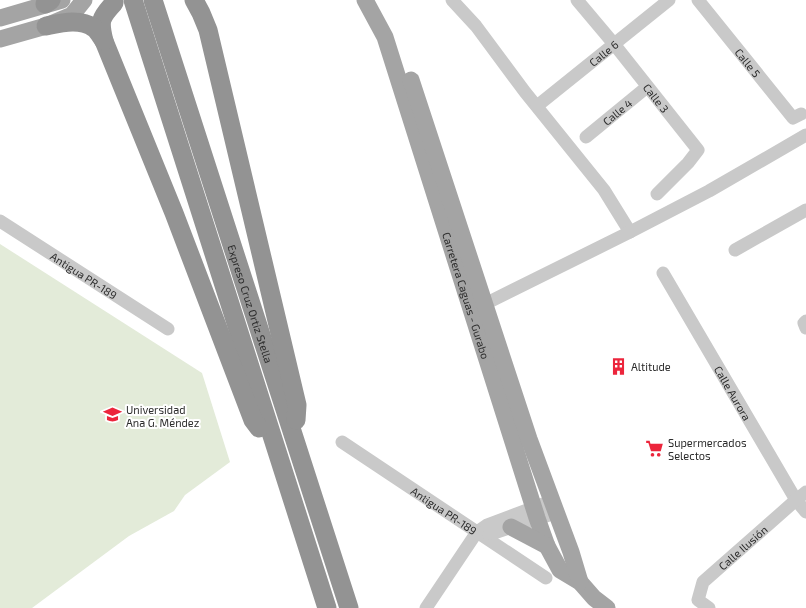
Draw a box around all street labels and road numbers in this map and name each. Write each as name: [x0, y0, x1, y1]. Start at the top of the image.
street label: Calle 6: [586, 37, 620, 68]
street label: Calle 5: [733, 45, 764, 79]
street label: Calle 3: [641, 81, 672, 115]
street label: Calle 4: [600, 96, 634, 127]
street label: Carretera Caguas - Gurabo: [440, 230, 493, 360]
street label: Expreso Cruz Ortiz Stella: [226, 243, 276, 364]
street label: Antigua PR-189: [48, 249, 120, 301]
street label: Calle Aurora: [712, 363, 754, 423]
street label: Antigua PR-189: [409, 484, 480, 537]
street label: Calle Ilusión: [715, 522, 770, 572]

